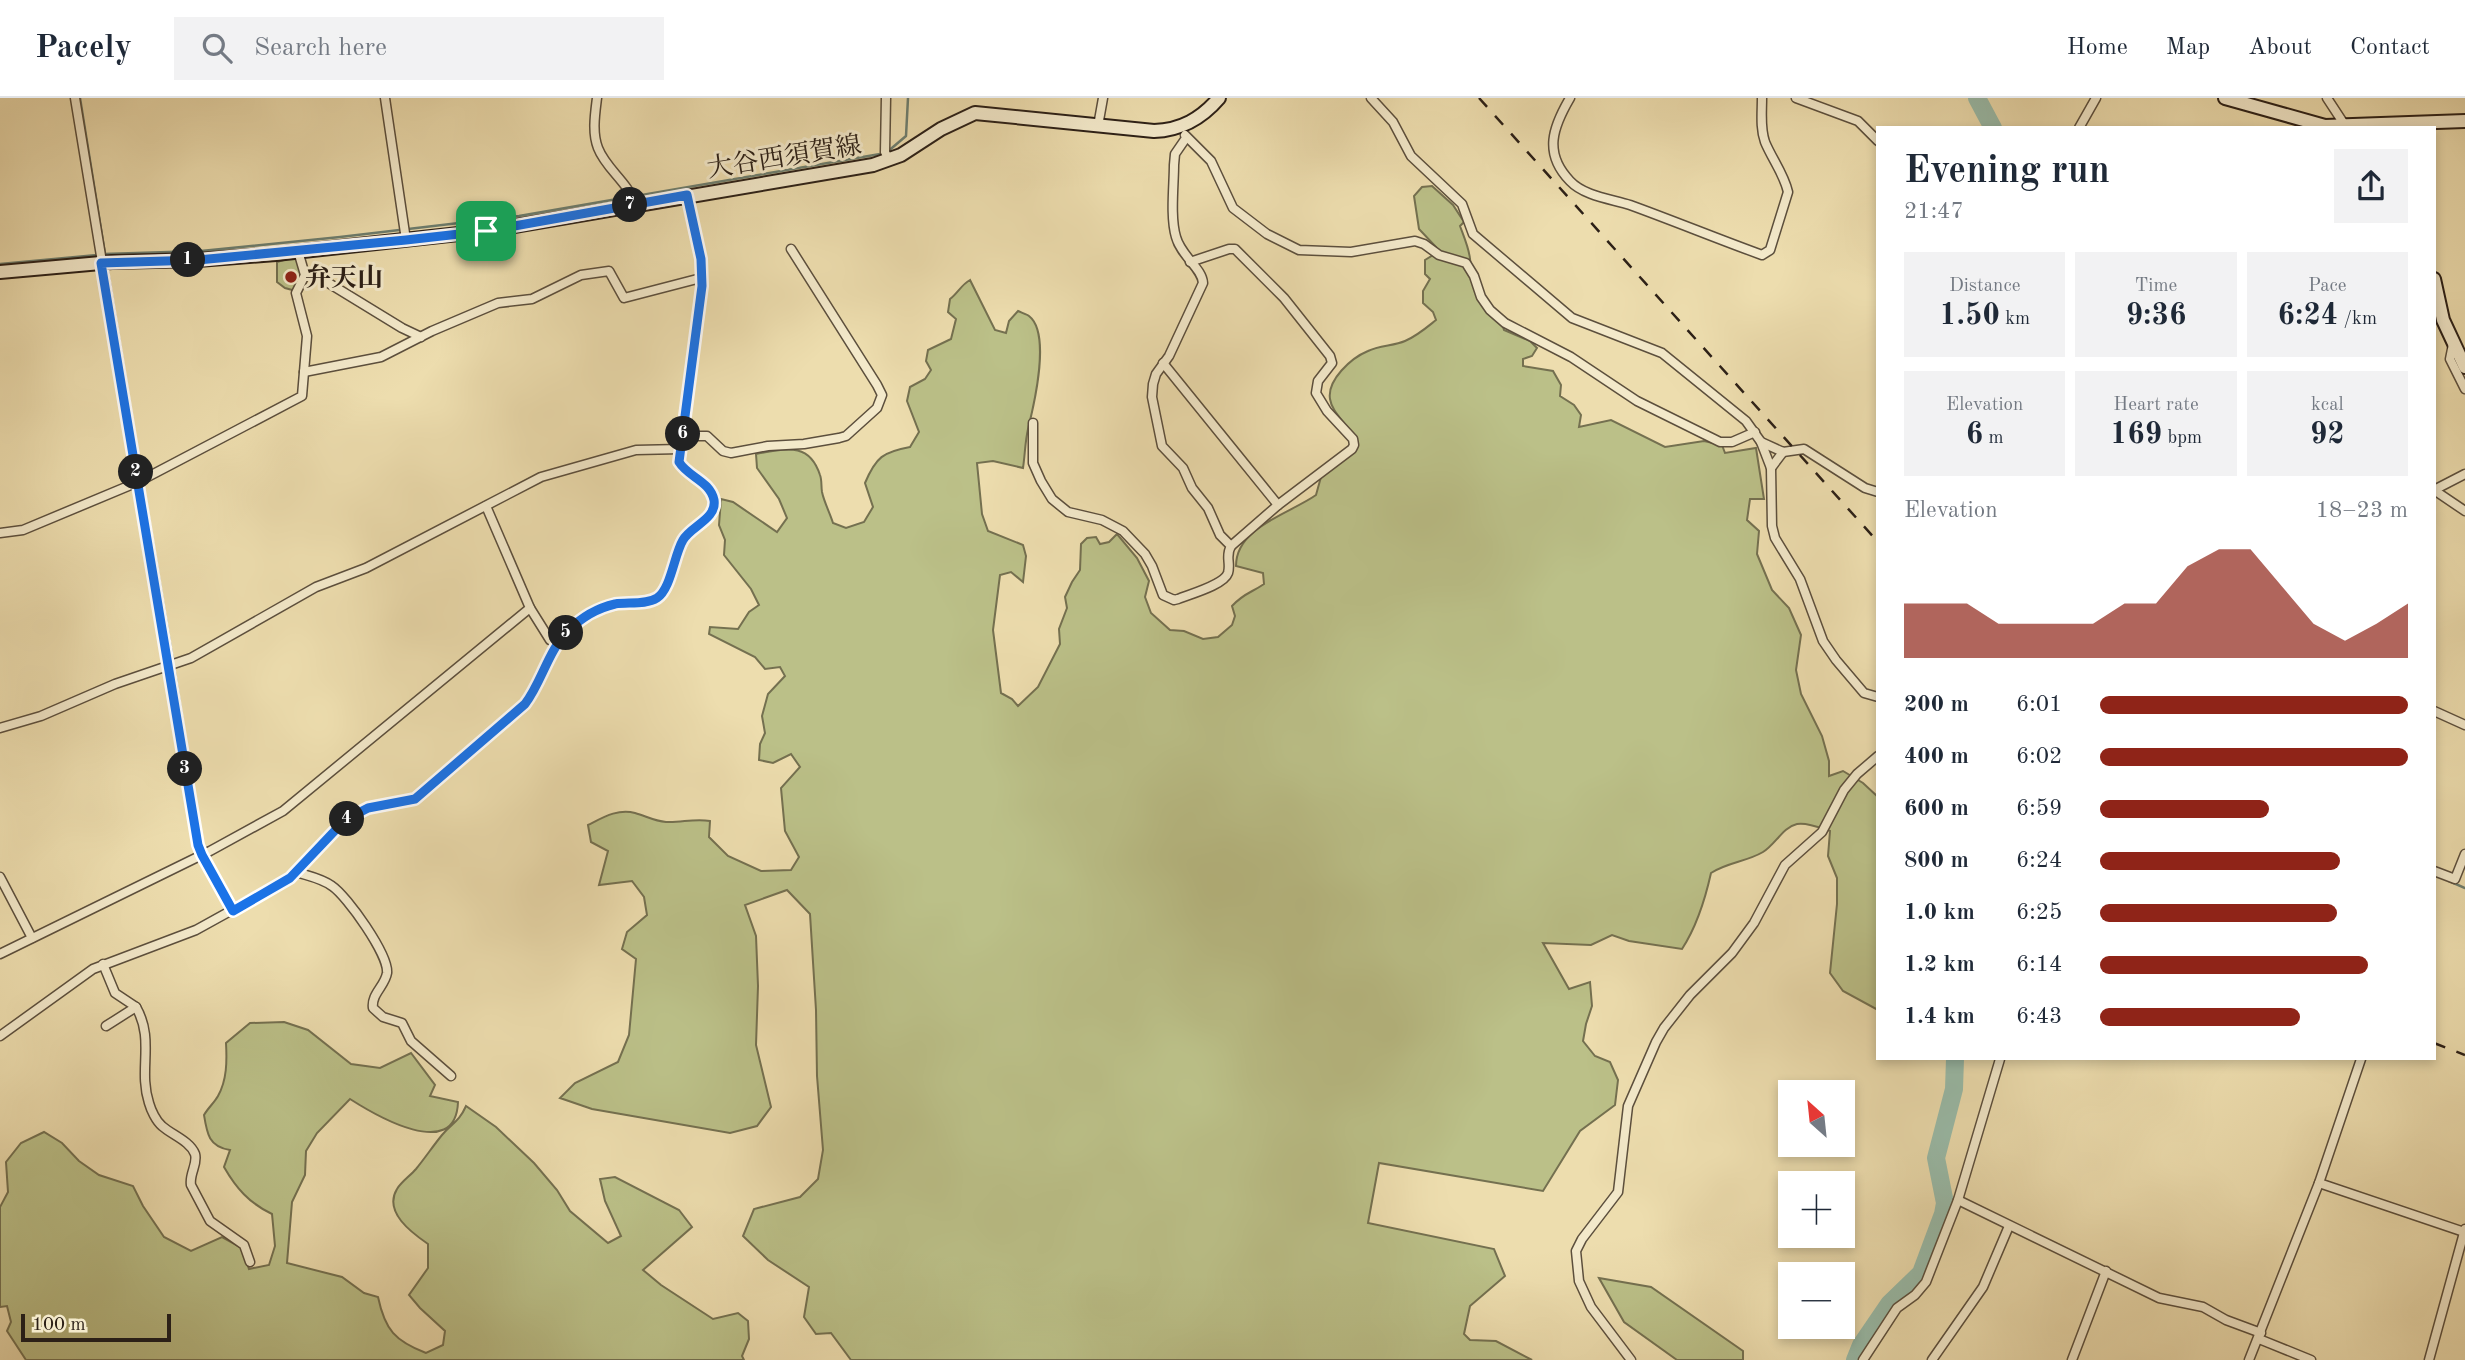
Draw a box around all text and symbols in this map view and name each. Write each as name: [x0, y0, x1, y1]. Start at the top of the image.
search box: [174, 17, 664, 80]
icon: search: [198, 29, 236, 67]
text: Pacely: [35, 32, 132, 65]
text: Search here: [254, 35, 387, 61]
text: Home: [2067, 36, 2128, 60]
text: Map: [2166, 36, 2210, 60]
text: About: [2248, 36, 2312, 60]
text: Contact: [2350, 36, 2430, 60]
street label: 大谷西須賀線: [705, 131, 863, 183]
button: share: [2334, 149, 2408, 223]
text: Evening run: [1904, 153, 2110, 191]
pin: 7: [612, 188, 648, 222]
text: 7: [624, 195, 635, 214]
text: 21:47: [1904, 200, 1964, 223]
pin: [456, 201, 516, 261]
icon: arrive: [467, 212, 505, 250]
pin: 1: [170, 242, 206, 278]
text: 1: [182, 250, 193, 269]
place label: 弁天山: [305, 263, 383, 292]
marker: 弁天山: [283, 269, 299, 285]
text: Distance: [1949, 277, 2020, 296]
text: Time: [2135, 277, 2177, 296]
text: Pace: [2308, 277, 2347, 296]
text: 1.50: [1939, 301, 2000, 331]
text: 9:36: [2126, 301, 2186, 331]
text: 6:24: [2278, 301, 2338, 331]
text: km: [2000, 310, 2030, 329]
text: /km: [2338, 310, 2377, 329]
text: Elevation: [1946, 396, 2023, 415]
text: Heart rate: [2113, 396, 2199, 415]
text: kcal: [2311, 396, 2344, 415]
pin: 6: [666, 416, 700, 452]
text: 6: [1966, 420, 1983, 450]
text: 169: [2110, 420, 2162, 450]
text: 92: [2310, 420, 2345, 450]
text: 6: [677, 424, 688, 443]
text: m: [1983, 429, 2004, 448]
text: bpm: [2162, 429, 2202, 448]
pin: 2: [118, 454, 154, 490]
text: 2: [130, 462, 141, 481]
text: Elevation: [1904, 499, 1998, 522]
text: 18–23 m: [2316, 499, 2408, 522]
pin: 5: [548, 616, 584, 650]
text: 5: [560, 623, 571, 642]
text: 200 m: [1904, 693, 1969, 716]
text: 6:01: [2016, 693, 2062, 716]
text: 400 m: [1904, 745, 1969, 768]
text: 6:02: [2016, 745, 2062, 768]
pin: 3: [168, 752, 202, 786]
text: 3: [179, 759, 190, 778]
text: 600 m: [1904, 797, 1969, 820]
text: 6:59: [2016, 797, 2062, 820]
pin: 4: [330, 802, 364, 836]
text: 4: [341, 809, 352, 828]
text: 800 m: [1904, 849, 1969, 872]
text: 6:24: [2016, 849, 2062, 872]
text: 1.0 km: [1904, 901, 1975, 924]
text: 6:25: [2016, 901, 2062, 924]
text: 1.2 km: [1904, 953, 1975, 976]
text: 6:14: [2016, 953, 2062, 976]
text: 1.4 km: [1904, 1005, 1975, 1028]
text: 6:43: [2016, 1005, 2062, 1028]
north arrow: [1778, 1080, 1855, 1157]
map controls: [1778, 1080, 1855, 1339]
button: +: [1778, 1171, 1855, 1248]
button: −: [1778, 1262, 1855, 1339]
scale bar: [21, 1311, 172, 1343]
text: 100 m: [32, 1316, 85, 1335]

